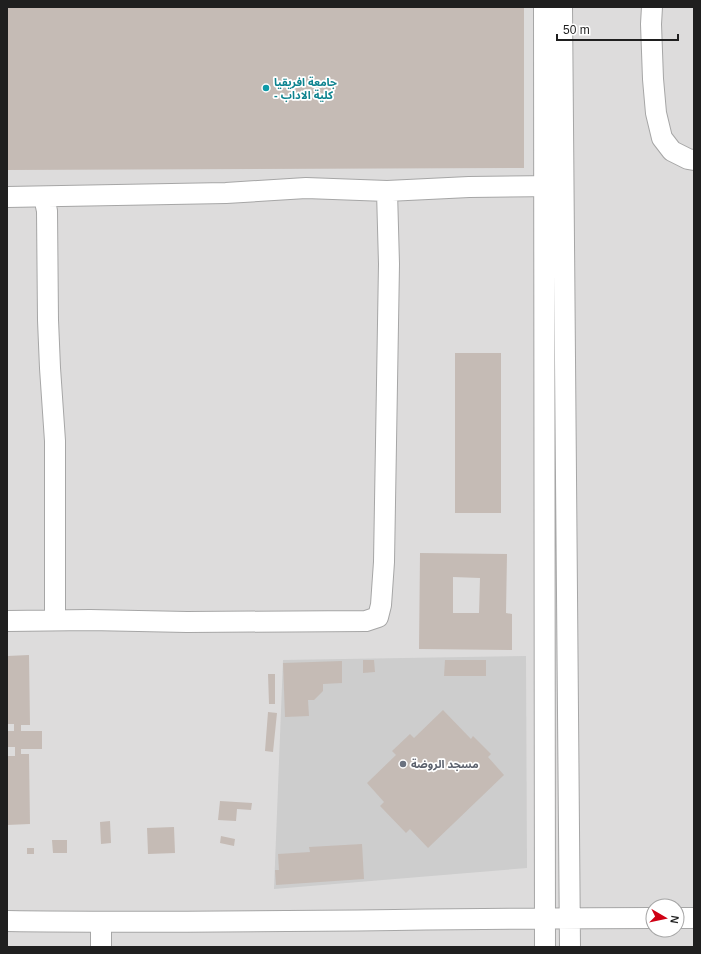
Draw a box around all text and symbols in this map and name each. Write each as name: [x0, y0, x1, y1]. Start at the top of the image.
scale bar: [557, 16, 678, 42]
text: 50 m: [563, 23, 590, 37]
place label: جامعة افريقيا - كلية الاداب: [274, 76, 337, 102]
marker: جامعة افريقيا - كلية الاداب: [261, 83, 271, 93]
place label: مسجد الروضة: [411, 758, 479, 771]
marker: مسجد الروضة: [398, 759, 408, 769]
north arrow: [645, 898, 685, 938]
text: N: [668, 915, 681, 924]

